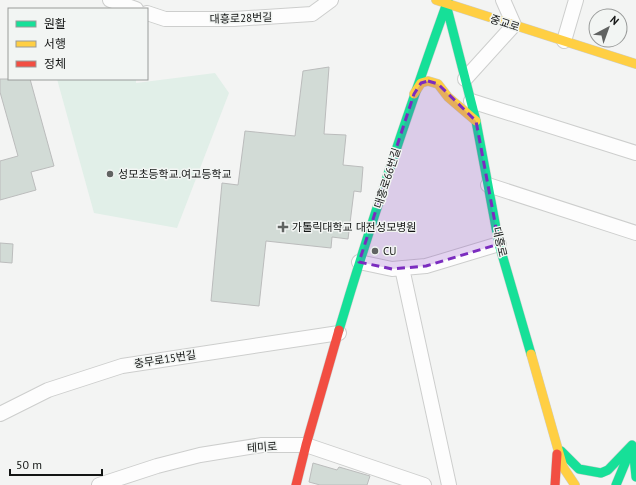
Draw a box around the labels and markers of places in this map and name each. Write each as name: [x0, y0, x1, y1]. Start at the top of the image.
place label: 성모초등학교.여고등학교: [118, 167, 232, 181]
marker: 성모초등학교.여고등학교: [105, 169, 115, 179]
place label: 가톨릭대학교 대전성모병원: [292, 220, 416, 234]
marker: 가톨릭대학교 대전성모병원: [277, 221, 289, 233]
place label: CU: [383, 244, 396, 258]
marker: CU: [370, 246, 380, 256]

